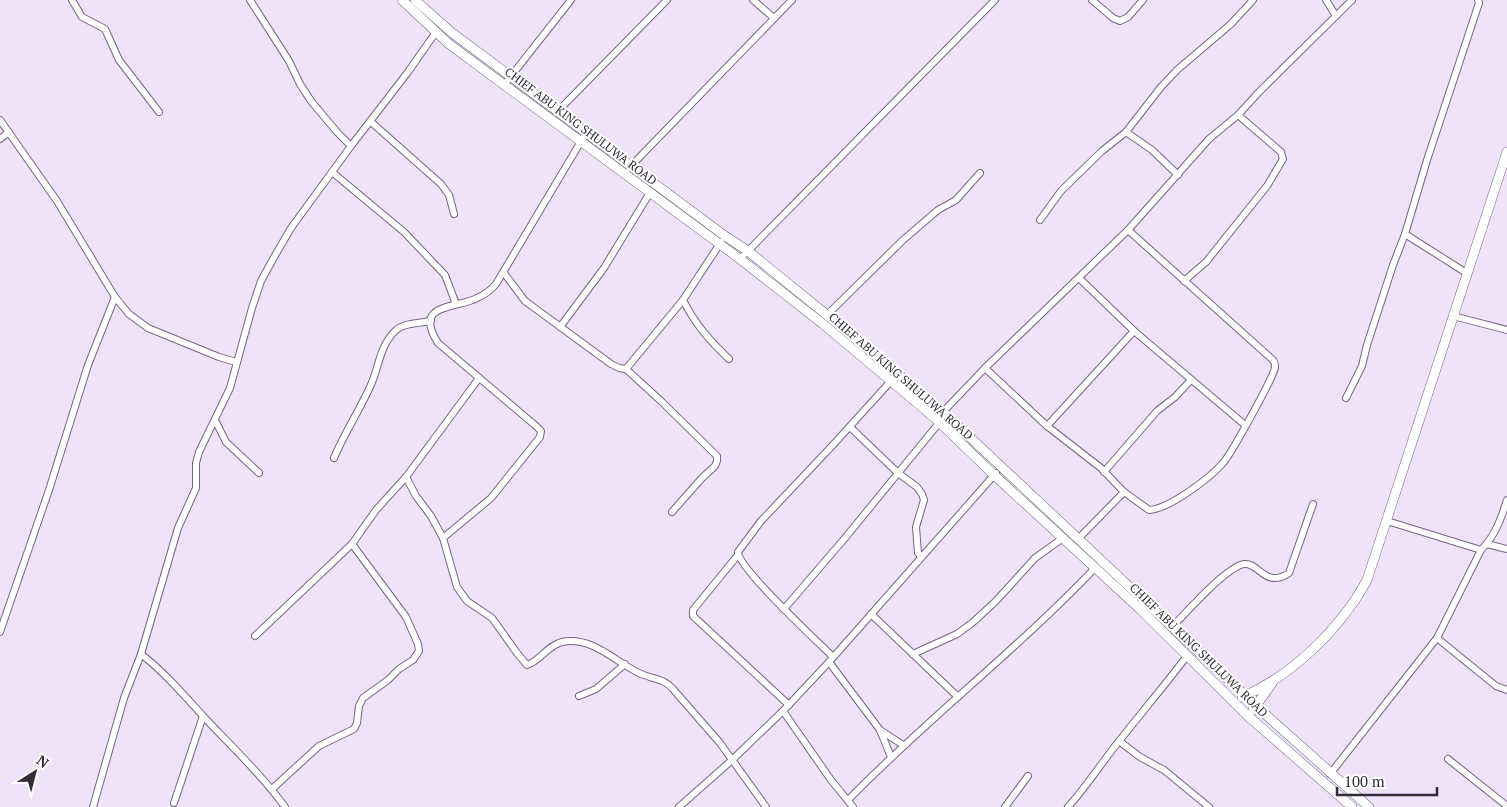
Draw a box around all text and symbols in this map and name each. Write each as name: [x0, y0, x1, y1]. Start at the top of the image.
street label: CHIEF ABU KING SHULUWA ROAD: [502, 64, 660, 188]
street label: CHIEF ABU KING SHULUWA ROAD: [826, 309, 976, 443]
street label: CHIEF ABU KING SHULUWA ROAD: [1127, 580, 1271, 720]
north arrow: [10, 747, 60, 797]
text: N: [33, 750, 53, 772]
scale bar: [1337, 764, 1437, 796]
text: 100 m: [1344, 771, 1385, 791]

